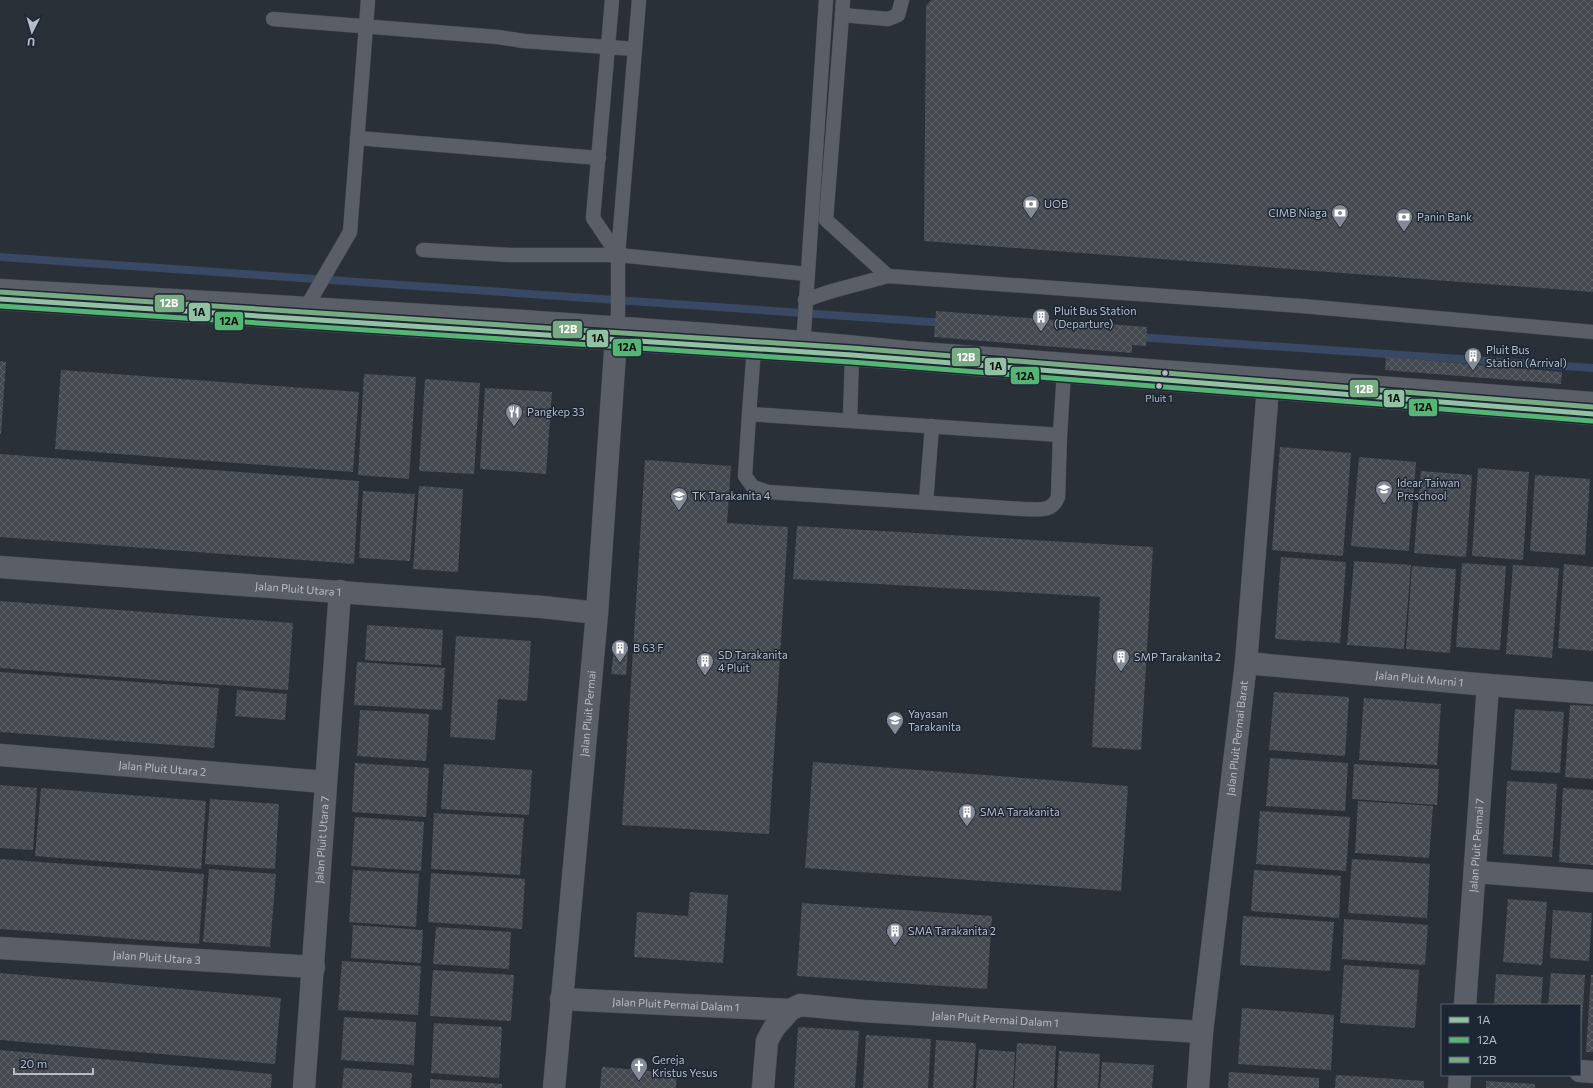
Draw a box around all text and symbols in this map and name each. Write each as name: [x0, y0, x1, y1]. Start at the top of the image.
north arrow: [12, 12, 52, 52]
text: U: [27, 36, 36, 49]
bank icon: UOB: [1021, 194, 1041, 219]
place label: UOB: [1044, 197, 1068, 210]
bank icon: CIMB Niaga: [1330, 203, 1350, 228]
place label: CIMB Niaga: [1268, 206, 1327, 219]
bank icon: Panin Bank: [1394, 207, 1414, 232]
place label: Panin Bank: [1417, 210, 1472, 223]
line badge: 12B: [154, 294, 185, 313]
text: 12B: [160, 296, 178, 309]
line badge: 1A: [188, 302, 211, 322]
place label: Pluit Bus Station (Departure): [1054, 304, 1136, 330]
text: 1A: [193, 305, 206, 318]
building icon: Pluit Bus Station (Departure): [1031, 307, 1051, 332]
line badge: 12A: [214, 311, 244, 331]
text: 12A: [219, 314, 239, 327]
line badge: 12B: [552, 320, 583, 339]
text: 12B: [559, 322, 577, 335]
line badge: 1A: [586, 329, 609, 348]
text: 1A: [592, 331, 605, 344]
line badge: 12A: [612, 338, 642, 357]
text: 12A: [617, 340, 637, 353]
place label: Pluit Bus Station (Arrival): [1486, 343, 1567, 369]
building icon: Pluit Bus Station (Arrival): [1463, 346, 1483, 371]
line badge: 12B: [951, 347, 981, 367]
text: 12B: [957, 350, 975, 363]
line badge: 1A: [984, 357, 1007, 376]
text: 1A: [990, 359, 1003, 372]
line badge: 12A: [1010, 366, 1040, 385]
unlabelled marker: [1160, 368, 1170, 378]
text: 12A: [1015, 369, 1035, 382]
line badge: 12B: [1349, 379, 1379, 398]
marker: Pluit 1: [1154, 381, 1164, 391]
text: 12B: [1355, 382, 1373, 395]
line badge: 1A: [1383, 389, 1405, 408]
text: 1A: [1388, 391, 1401, 404]
place label: Pluit 1: [1145, 392, 1173, 404]
line badge: 12A: [1408, 398, 1438, 417]
text: 12A: [1413, 400, 1433, 413]
restaurant icon: Pangkep 33: [504, 402, 524, 427]
place label: Pangkep 33: [527, 405, 585, 418]
place label: Idear Taiwan Preschool: [1397, 476, 1460, 502]
school or university icon: Idear Taiwan Preschool: [1374, 479, 1394, 504]
school or university icon: TK Tarakanita 4: [669, 486, 689, 511]
place label: TK Tarakanita 4: [692, 489, 771, 502]
street label: Jalan Pluit Utara 1: [255, 579, 342, 598]
building icon: B 63 F: [610, 638, 630, 663]
place label: B 63 F: [633, 641, 664, 654]
building icon: SMP Tarakanita 2: [1111, 647, 1131, 672]
place label: SD Tarakanita 4 Pluit: [718, 648, 788, 674]
place label: SMP Tarakanita 2: [1134, 650, 1221, 663]
building icon: SD Tarakanita 4 Pluit: [695, 651, 715, 676]
street label: Jalan Pluit Murni 1: [1375, 668, 1464, 689]
street label: Jalan Pluit Permai: [577, 670, 598, 757]
street label: Jalan Pluit Permai Barat: [1223, 679, 1250, 797]
place label: Yayasan Tarakanita: [908, 707, 961, 733]
school or university icon: Yayasan Tarakanita: [885, 710, 905, 735]
street label: Jalan Pluit Utara 2: [118, 758, 207, 778]
street label: Jalan Pluit Utara 7: [312, 795, 331, 884]
street label: Jalan Pluit Permai 7: [1466, 798, 1486, 893]
building icon: SMA Tarakanita: [957, 802, 977, 827]
place label: SMA Tarakanita: [980, 805, 1060, 818]
building icon: SMA Tarakanita 2: [885, 921, 905, 946]
place label: SMA Tarakanita 2: [908, 924, 996, 937]
street label: Jalan Pluit Utara 3: [112, 948, 201, 966]
street label: Jalan Pluit Permai Dalam 1: [612, 994, 740, 1014]
legend: [1441, 1004, 1581, 1076]
street label: Jalan Pluit Permai Dalam 1: [931, 1008, 1059, 1029]
text: 1A: [1477, 1012, 1490, 1026]
text: 12A: [1477, 1032, 1497, 1046]
scale bar: [14, 1050, 93, 1076]
text: 12B: [1477, 1052, 1497, 1066]
place label: Gereja Kristus Yesus: [652, 1053, 717, 1079]
text: 20 m: [20, 1056, 47, 1070]
church icon: Gereja Kristus Yesus: [629, 1056, 649, 1081]

